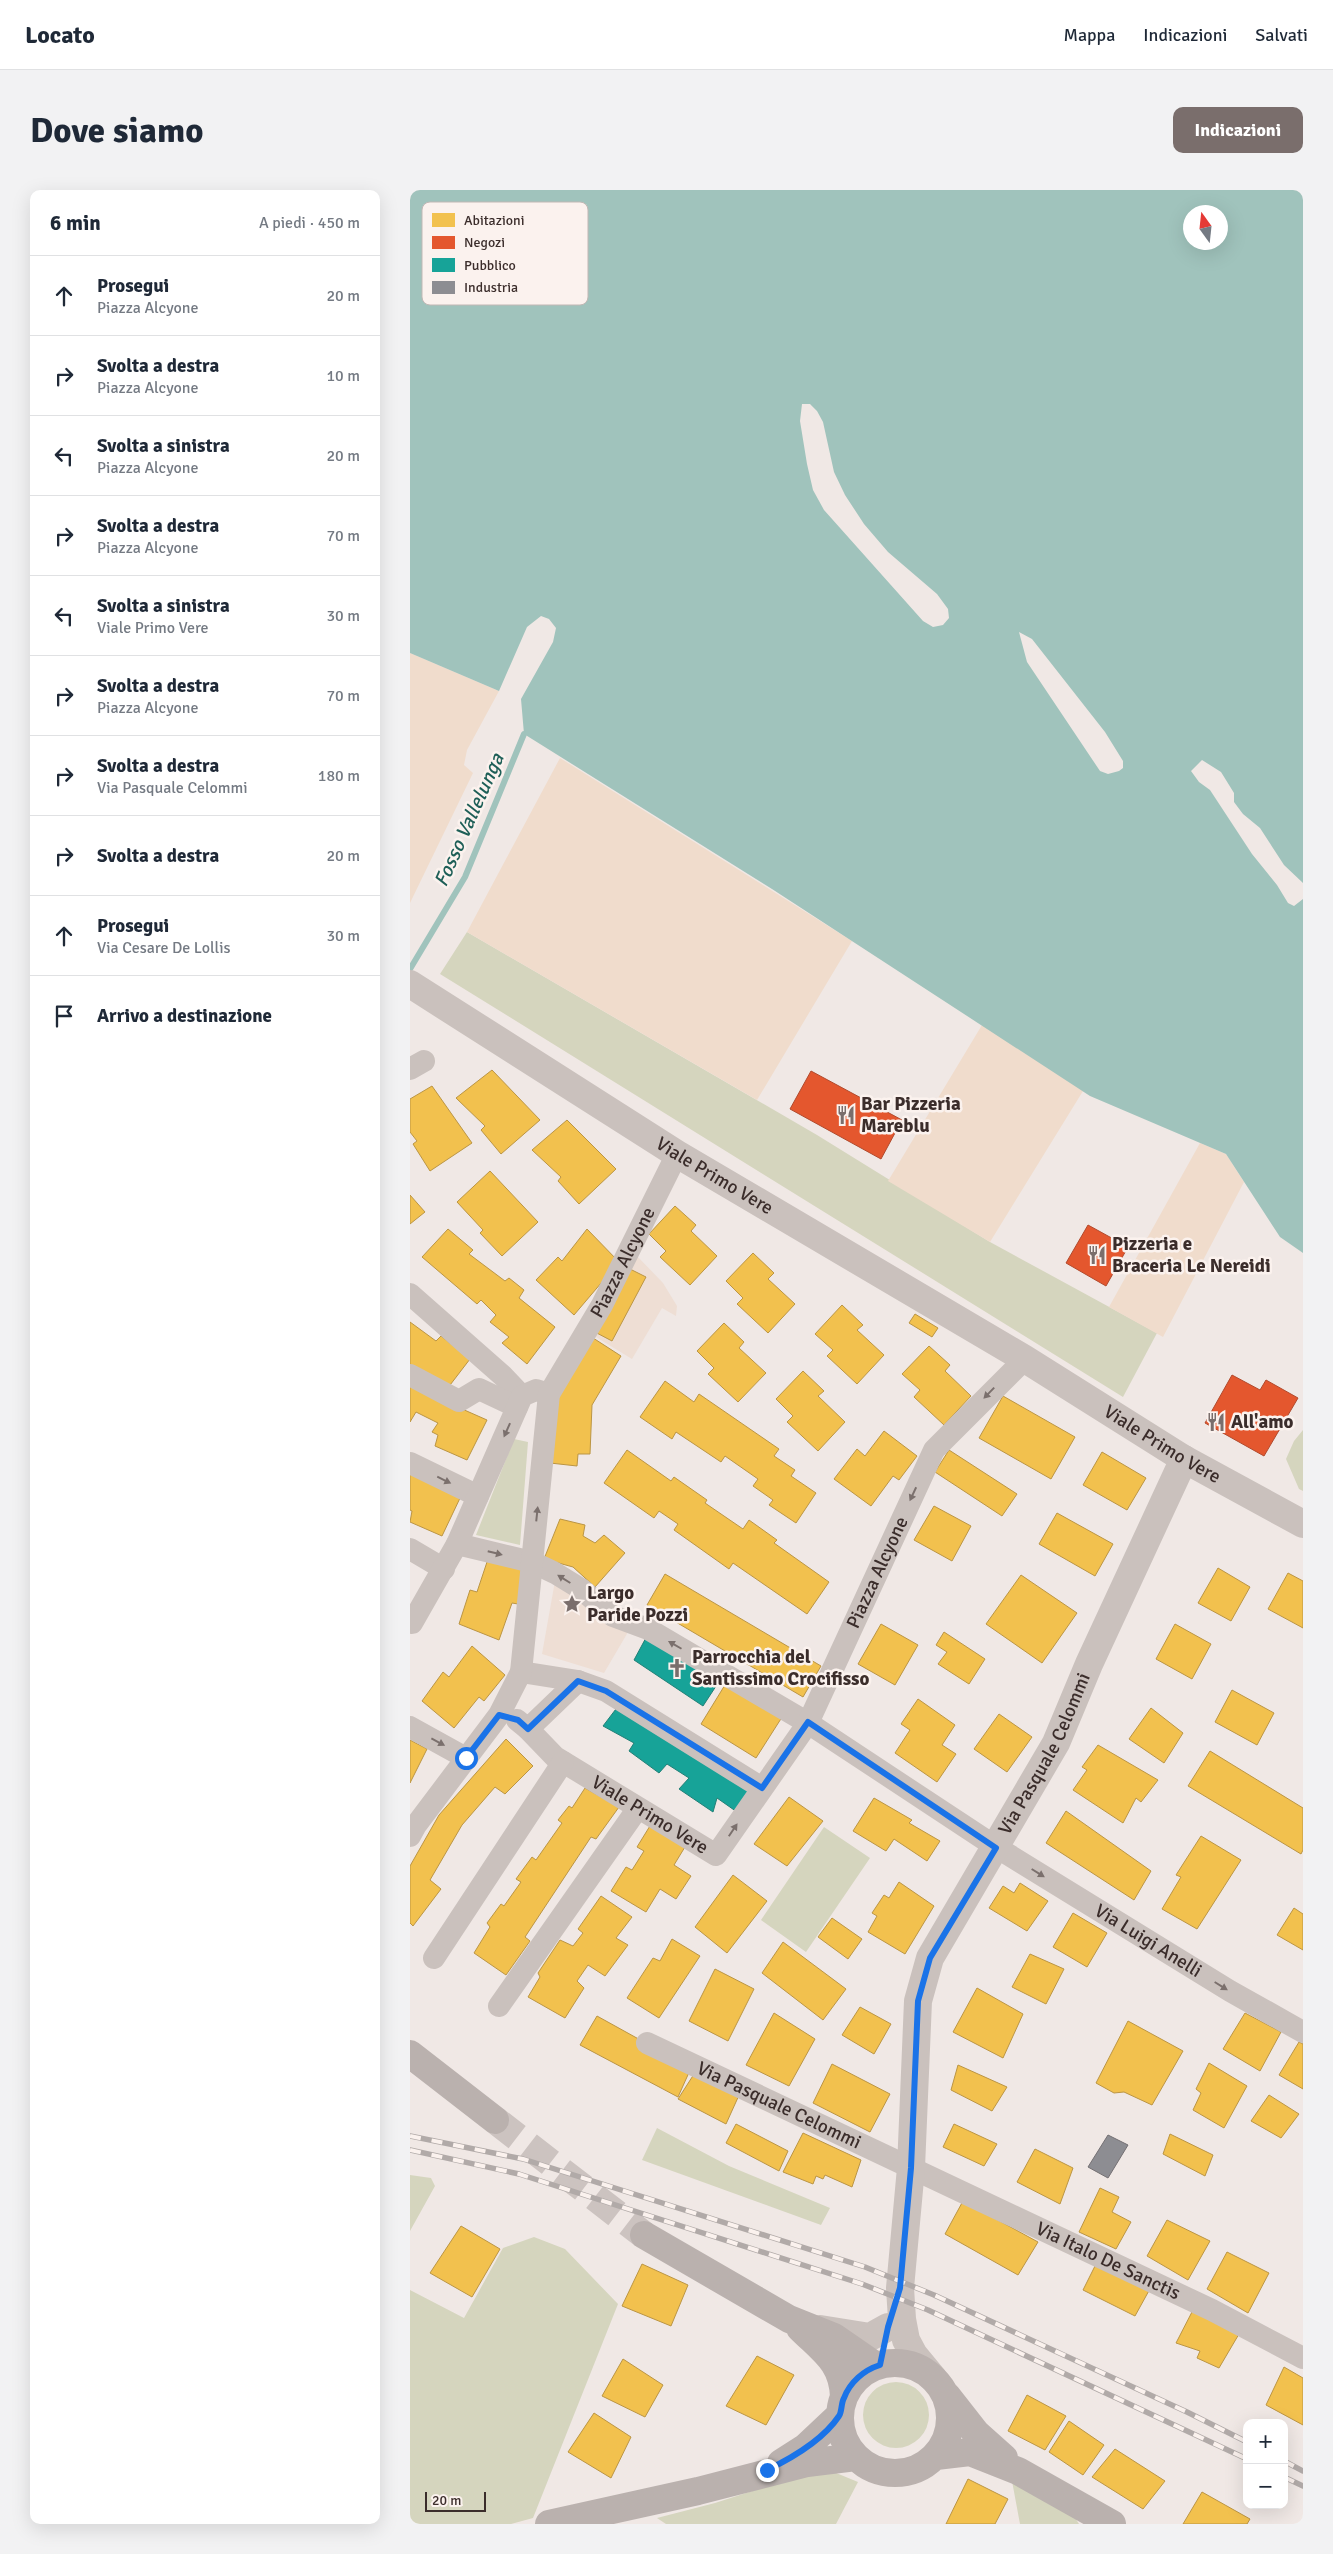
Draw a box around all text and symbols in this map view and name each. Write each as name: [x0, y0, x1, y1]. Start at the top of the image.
text: Locato: [25, 20, 95, 50]
text: Mappa: [1063, 24, 1115, 46]
text: Indicazioni: [1143, 24, 1227, 46]
text: Salvati: [1255, 24, 1308, 46]
button: Indicazioni: [1173, 107, 1303, 153]
text: Dove siamo: [30, 109, 204, 152]
legend: [422, 202, 588, 305]
north arrow: [1183, 205, 1228, 250]
text: 6 min: [50, 210, 101, 236]
text: Abitazioni: [464, 212, 524, 229]
text: A piedi · 450 m: [259, 213, 360, 233]
text: Negozi: [464, 234, 505, 251]
text: Pubblico: [464, 257, 516, 274]
text: Prosegui: [97, 274, 169, 298]
text: Industria: [464, 279, 518, 296]
icon: ahead: [50, 282, 78, 310]
text: 20 m: [326, 286, 360, 306]
text: Piazza Alcyone: [97, 298, 199, 318]
text: Svolta a destra: [97, 354, 219, 378]
icon: right: [50, 362, 78, 390]
text: 10 m: [326, 366, 360, 386]
text: Piazza Alcyone: [97, 378, 199, 398]
text: Svolta a sinistra: [97, 434, 230, 458]
icon: left: [50, 442, 78, 470]
text: 20 m: [326, 446, 360, 466]
text: Piazza Alcyone: [97, 458, 199, 478]
text: Svolta a destra: [97, 514, 219, 538]
icon: right: [50, 522, 78, 550]
text: 70 m: [326, 526, 360, 546]
text: Piazza Alcyone: [97, 538, 199, 558]
text: Svolta a sinistra: [97, 594, 230, 618]
icon: left: [50, 602, 78, 630]
text: 30 m: [326, 606, 360, 626]
text: Viale Primo Vere: [97, 618, 209, 638]
text: Svolta a destra: [97, 674, 219, 698]
icon: right: [50, 682, 78, 710]
text: 70 m: [326, 686, 360, 706]
text: Piazza Alcyone: [97, 698, 199, 718]
water label: Fosso Vallelunga: [429, 749, 510, 890]
text: Svolta a destra: [97, 754, 219, 778]
icon: right: [50, 762, 78, 790]
text: 180 m: [318, 766, 360, 786]
text: Via Pasquale Celommi: [97, 778, 248, 798]
icon: right: [50, 842, 78, 870]
text: Svolta a destra: [97, 844, 219, 868]
text: 20 m: [326, 846, 360, 866]
text: Prosegui: [97, 914, 169, 938]
icon: ahead: [50, 922, 78, 950]
text: 30 m: [326, 926, 360, 946]
text: Via Cesare De Lollis: [97, 938, 231, 958]
icon: arrive: [50, 1002, 78, 1030]
text: Arrivo a destinazione: [97, 1004, 272, 1028]
place label: Bar Pizzeria Mareblu: [861, 1092, 961, 1138]
restaurant icon: Bar Pizzeria Mareblu: [835, 1104, 857, 1126]
street label: Viale Primo Vere: [651, 1132, 778, 1220]
street label: Piazza Alcyone: [585, 1203, 661, 1322]
place label: Pizzeria e Braceria Le Nereidi: [1112, 1232, 1271, 1278]
restaurant icon: Pizzeria e Braceria Le Nereidi: [1086, 1244, 1108, 1266]
one-way arrow: [983, 1386, 995, 1398]
street label: Viale Primo Vere: [1099, 1400, 1225, 1489]
place label: All'amo: [1231, 1410, 1294, 1434]
restaurant icon: All'amo: [1205, 1411, 1227, 1433]
one-way arrow: [503, 1423, 511, 1437]
one-way arrow: [437, 1476, 451, 1484]
one-way arrow: [909, 1487, 918, 1502]
one-way arrow: [533, 1506, 541, 1522]
street label: Piazza Alcyone: [841, 1513, 914, 1632]
one-way arrow: [487, 1549, 502, 1557]
one-way arrow: [557, 1574, 570, 1583]
place label: Largo Paride Pozzi: [587, 1581, 688, 1627]
place icon: Largo Paride Pozzi: [561, 1593, 583, 1615]
one-way arrow: [669, 1641, 682, 1650]
place label: Parrocchia del Santissimo Crocifisso: [692, 1645, 870, 1691]
church icon: Parrocchia del Santissimo Crocifisso: [666, 1657, 688, 1679]
street label: Via Pasquale Celommi: [993, 1669, 1096, 1839]
one-way arrow: [431, 1738, 445, 1746]
route start: [455, 1747, 478, 1770]
street label: Viale Primo Vere: [587, 1770, 713, 1860]
one-way arrow: [729, 1823, 738, 1836]
one-way arrow: [1031, 1868, 1044, 1878]
street label: Via Luigi Anelli: [1090, 1899, 1206, 1983]
one-way arrow: [1214, 1981, 1227, 1990]
street label: Via Pasquale Celommi: [693, 2056, 865, 2154]
street label: Via Italo De Sanctis: [1032, 2216, 1184, 2305]
map controls: [1243, 2419, 1288, 2509]
button: +: [1243, 2419, 1288, 2464]
route end: [756, 2459, 779, 2482]
button: −: [1243, 2464, 1288, 2509]
scale bar: [425, 2489, 486, 2512]
text: 20 m: [432, 2492, 461, 2509]

